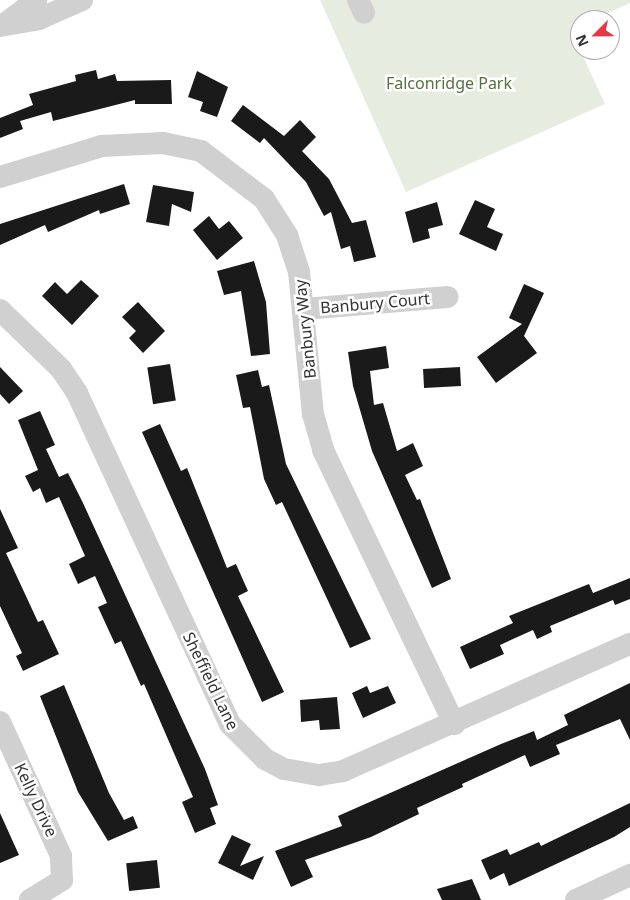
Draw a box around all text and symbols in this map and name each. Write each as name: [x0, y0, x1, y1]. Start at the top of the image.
north arrow: [570, 10, 620, 60]
text: N: [571, 32, 593, 50]
park label: Falconridge Park: [386, 73, 512, 93]
street label: Banbury Way: [290, 278, 320, 380]
street label: Banbury Court: [319, 289, 431, 317]
street label: Sheffield Lane: [179, 629, 243, 733]
street label: Kelly Drive: [11, 760, 61, 840]

